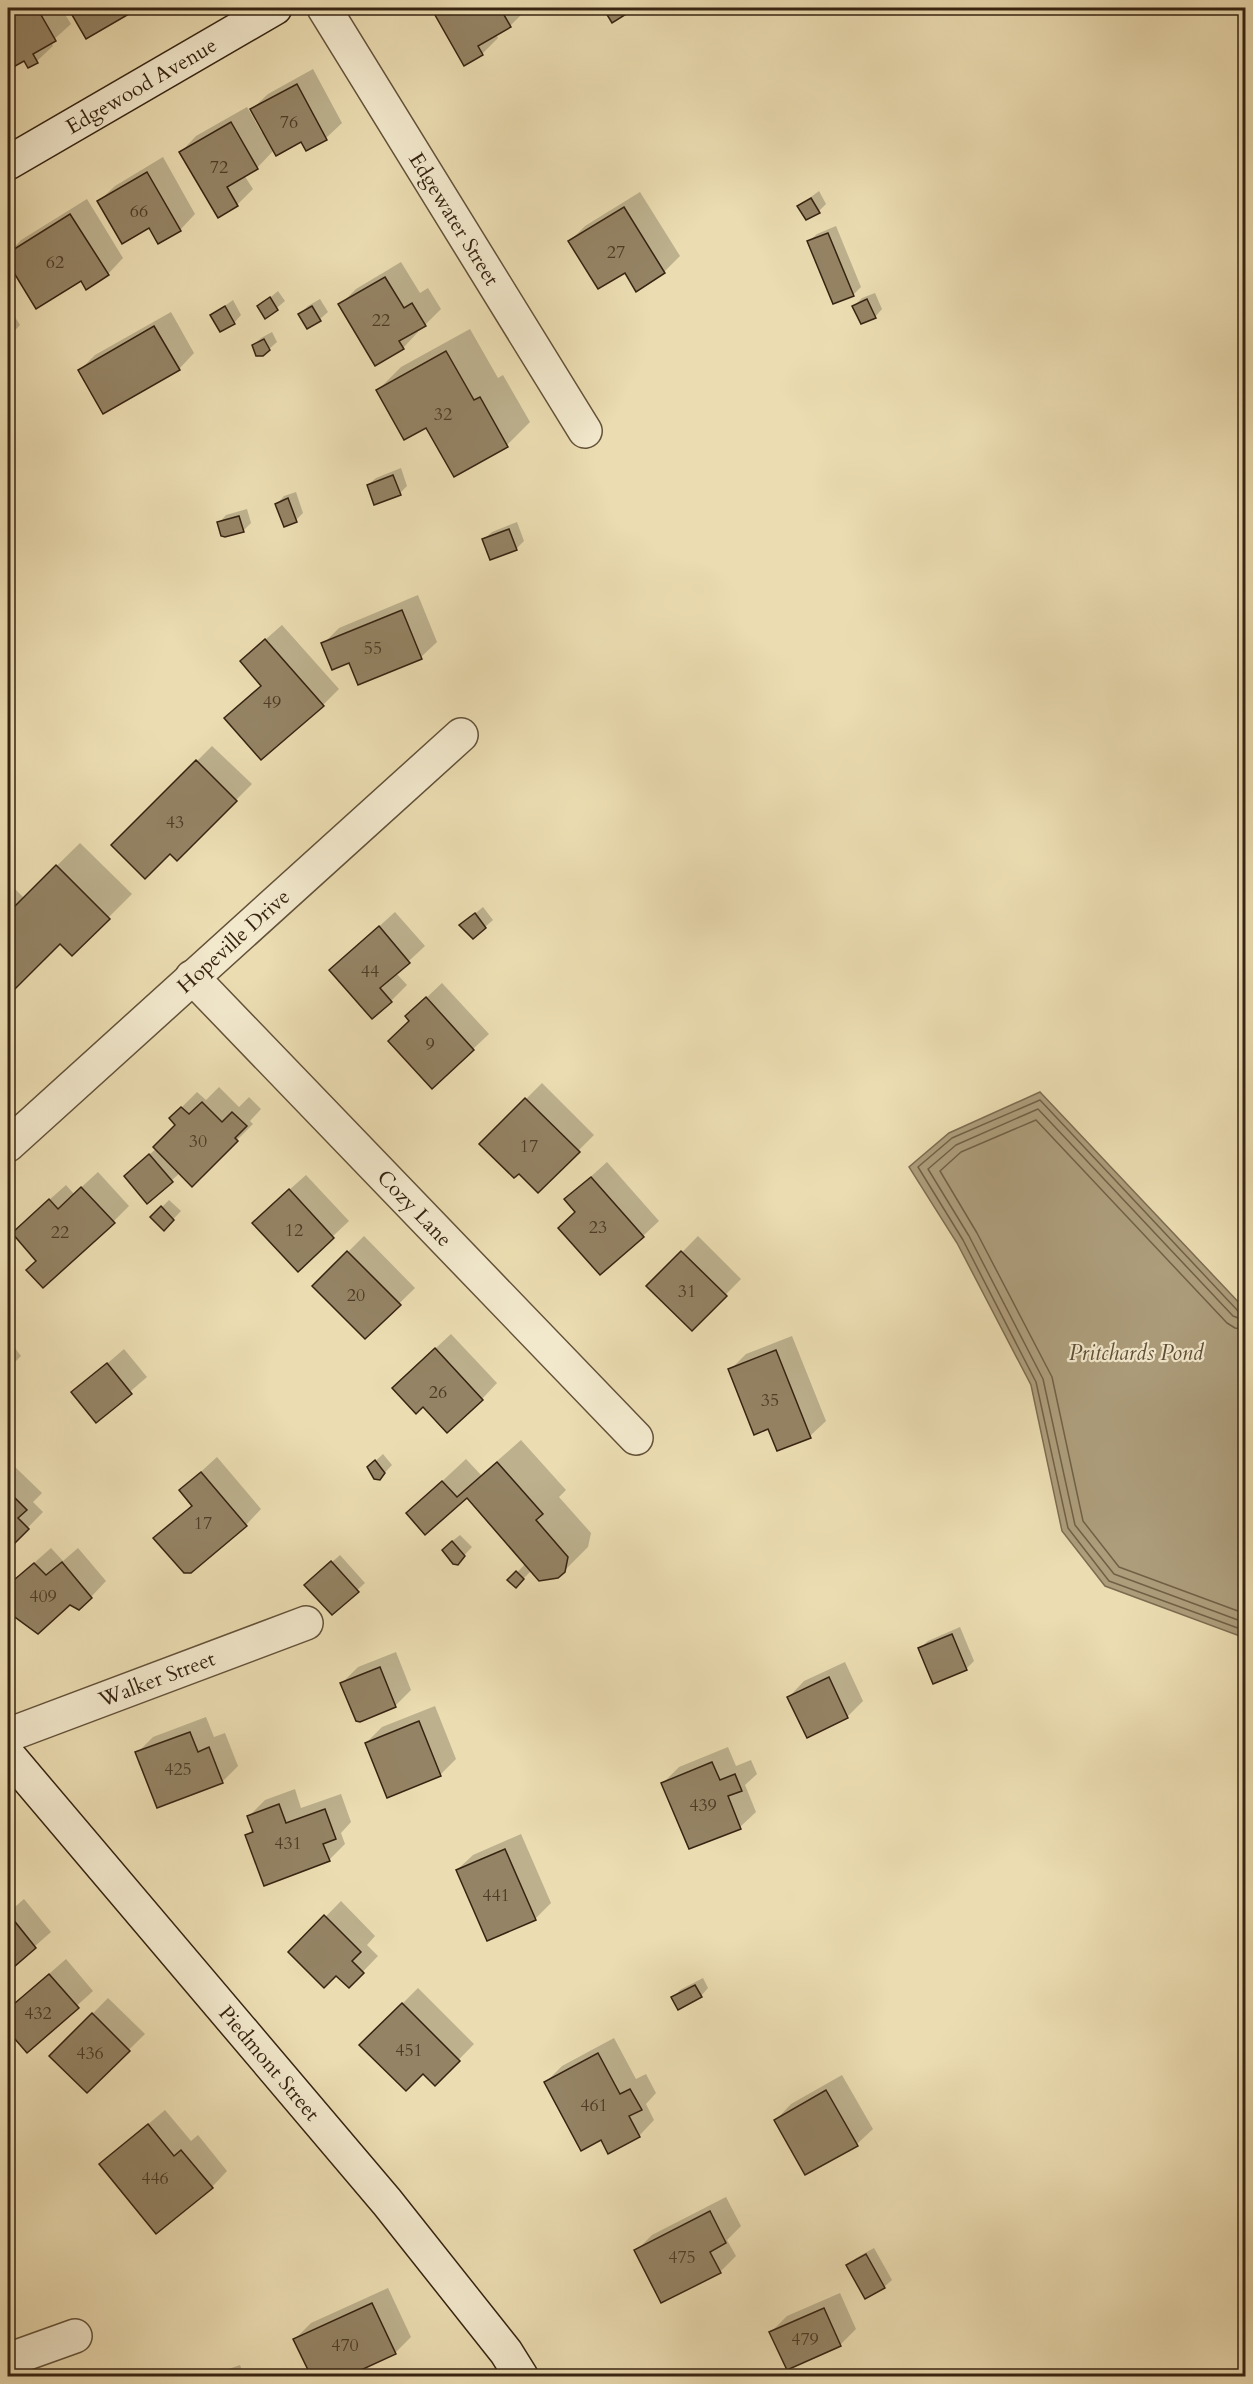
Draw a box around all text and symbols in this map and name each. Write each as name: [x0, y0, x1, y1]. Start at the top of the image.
street label: Edgewood Avenue: [60, 30, 222, 141]
house number: 76: [280, 110, 298, 135]
street label: Edgewater Street: [402, 147, 507, 291]
house number: 72: [210, 155, 228, 180]
house number: 66: [130, 199, 148, 224]
house number: 27: [607, 240, 625, 265]
house number: 62: [46, 250, 64, 275]
house number: 22: [372, 308, 390, 333]
house number: 32: [434, 402, 452, 427]
house number: 55: [364, 636, 382, 661]
house number: 49: [263, 690, 281, 715]
house number: 43: [166, 810, 184, 835]
street label: Hopeville Drive: [171, 882, 296, 1000]
house number: 44: [361, 959, 379, 984]
house number: 9: [425, 1032, 435, 1057]
house number: 30: [189, 1129, 207, 1154]
house number: 17: [520, 1134, 538, 1159]
street label: Cozy Lane: [371, 1163, 459, 1253]
house number: 23: [589, 1215, 607, 1240]
house number: 12: [285, 1218, 303, 1243]
house number: 22: [51, 1220, 69, 1245]
house number: 31: [678, 1279, 696, 1304]
house number: 20: [347, 1283, 365, 1308]
water label: Pritchards Pond: [1069, 1338, 1205, 1368]
house number: 26: [429, 1380, 447, 1405]
house number: 35: [761, 1388, 779, 1413]
house number: 17: [194, 1511, 212, 1536]
house number: 409: [29, 1584, 57, 1609]
street label: Walker Street: [94, 1644, 220, 1715]
house number: 425: [164, 1757, 192, 1782]
house number: 439: [689, 1793, 717, 1818]
house number: 431: [274, 1831, 302, 1856]
house number: 441: [482, 1883, 510, 1908]
street label: Piedmont Street: [212, 1999, 327, 2127]
house number: 432: [24, 2001, 52, 2026]
house number: 451: [395, 2038, 423, 2063]
house number: 436: [76, 2041, 104, 2066]
house number: 461: [580, 2093, 608, 2118]
house number: 446: [141, 2166, 169, 2191]
house number: 475: [668, 2245, 696, 2270]
house number: 479: [791, 2327, 819, 2352]
house number: 470: [331, 2333, 359, 2358]

